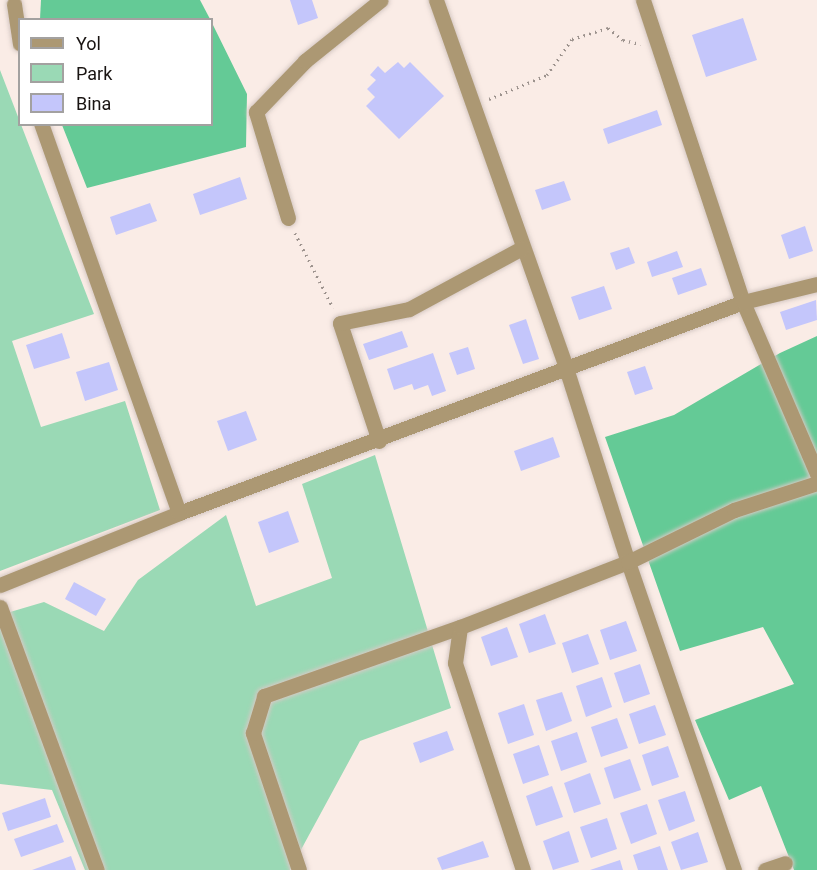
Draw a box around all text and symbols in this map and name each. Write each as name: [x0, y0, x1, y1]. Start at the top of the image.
legend: [18, 18, 213, 126]
text: Yol: [76, 33, 101, 54]
text: Park: [76, 63, 112, 84]
text: Bina: [76, 93, 111, 114]

